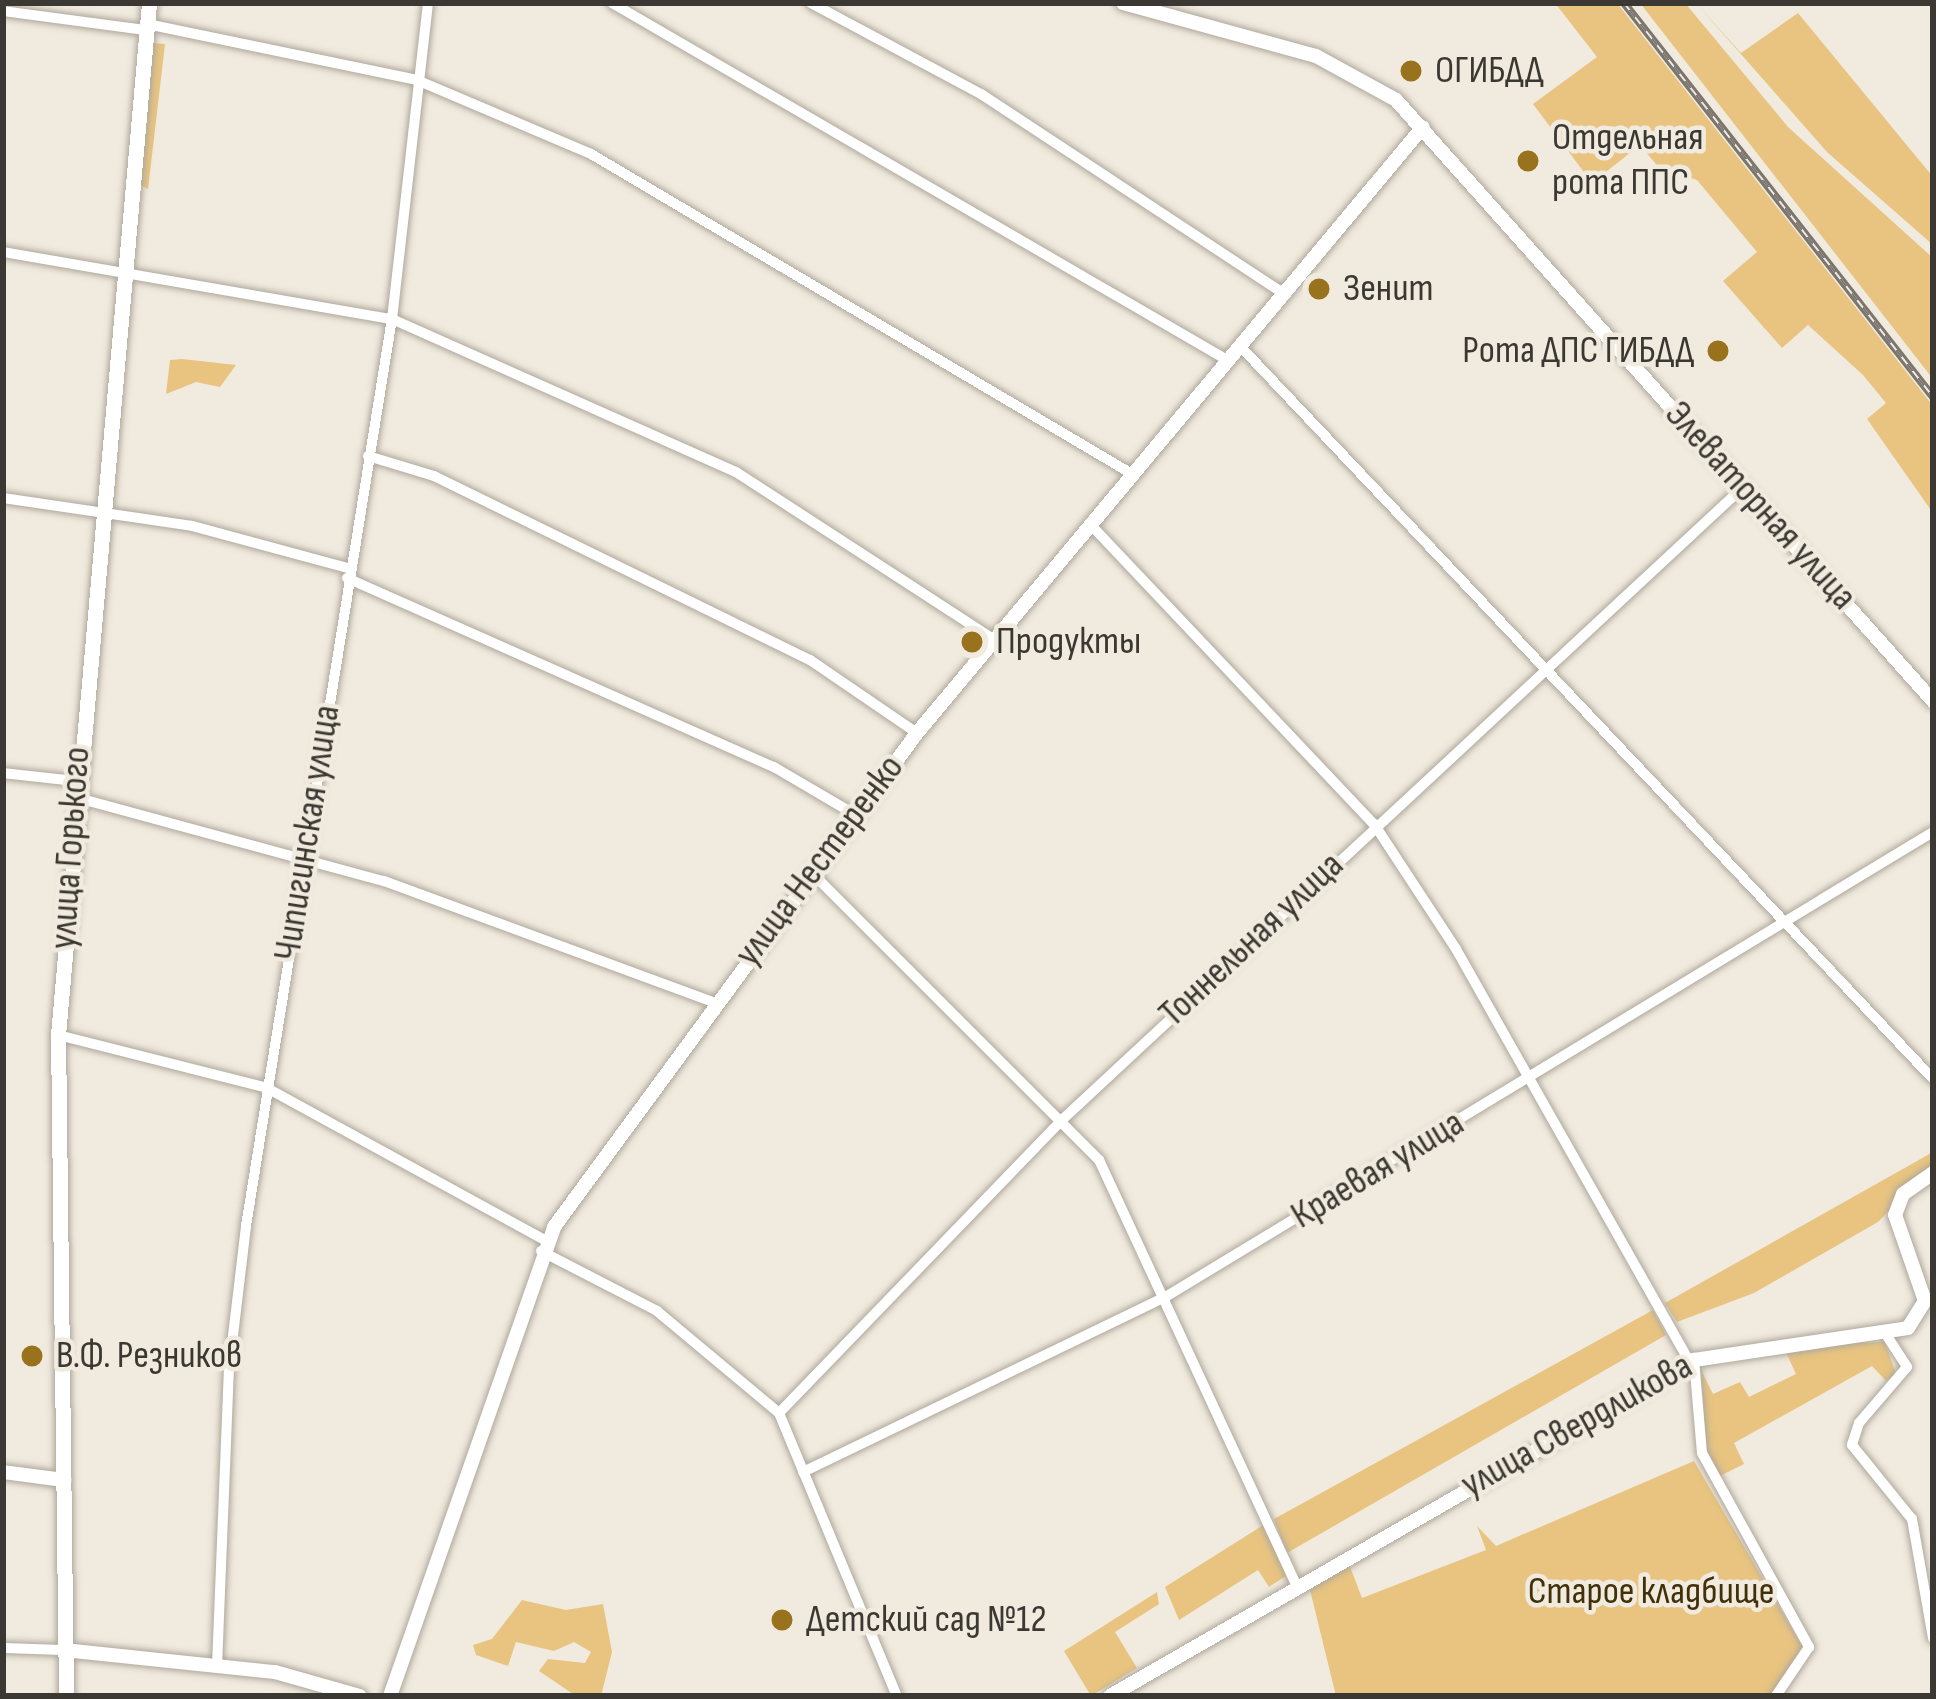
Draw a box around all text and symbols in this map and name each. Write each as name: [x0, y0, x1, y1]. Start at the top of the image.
place label: ОГИБДД: [1435, 48, 1544, 94]
marker: ОГИБДД: [1398, 58, 1424, 84]
place label: Отдельная рота ППС: [1552, 116, 1703, 207]
marker: Отдельная рота ППС: [1515, 148, 1541, 174]
place label: Зенит: [1343, 266, 1433, 312]
marker: Зенит: [1306, 276, 1332, 302]
place label: Рота ДПС ГИБДД: [1462, 328, 1694, 374]
marker: Рота ДПС ГИБДД: [1705, 338, 1731, 364]
street label: Элеваторная улица: [1654, 392, 1866, 620]
place label: Продукты: [996, 619, 1141, 665]
marker: Продукты: [959, 629, 985, 655]
street label: Чипигинская улица: [265, 702, 351, 964]
street label: улица Горького: [41, 745, 101, 951]
street label: улица Нестеренко: [725, 746, 915, 976]
street label: Тоннельная улица: [1150, 843, 1354, 1037]
street label: Краевая улица: [1283, 1100, 1473, 1240]
place label: В.Ф. Резников: [56, 1333, 242, 1379]
marker: В.Ф. Резников: [19, 1343, 45, 1369]
street label: улица Свердликова: [1453, 1343, 1701, 1509]
park label: Старое кладбище: [1528, 1569, 1774, 1615]
place label: Детский сад №12: [806, 1597, 1047, 1643]
marker: Детский сад №12: [769, 1607, 795, 1633]

